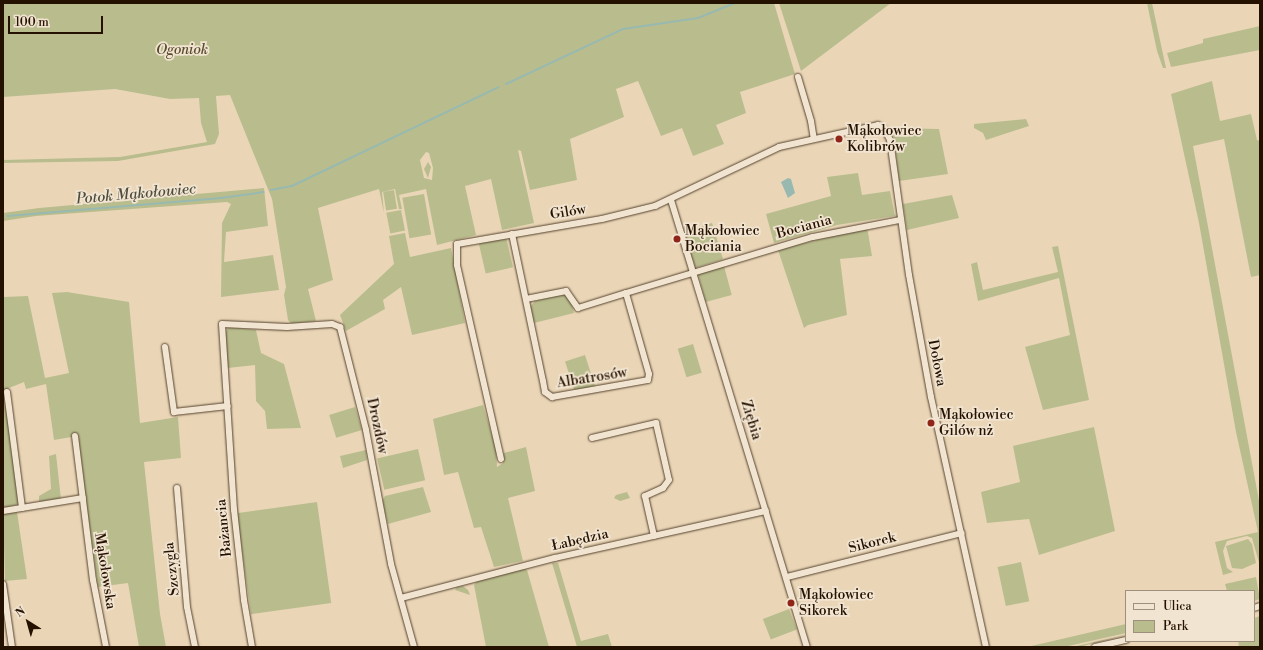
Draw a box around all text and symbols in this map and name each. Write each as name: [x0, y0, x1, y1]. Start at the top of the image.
scale bar: [10, 8, 105, 34]
text: 100 m: [15, 15, 49, 30]
park label: Ogoniok: [156, 42, 208, 58]
place label: Mąkołowiec Kolibrów: [847, 123, 922, 156]
marker: Mąkołowiec Kolibrów: [834, 134, 844, 144]
water label: Potok Mąkołowiec: [75, 180, 197, 208]
street label: Gilów: [549, 201, 587, 223]
street label: Bociania: [775, 212, 833, 242]
place label: Mąkołowiec Bociania: [685, 223, 760, 256]
marker: Mąkołowiec Bociania: [672, 234, 682, 244]
street label: Dołowa: [924, 338, 950, 388]
street label: Albatrosów: [556, 364, 628, 392]
street label: Drozdów: [363, 397, 391, 455]
street label: Ziębia: [737, 398, 765, 442]
place label: Mąkołowiec Gilów nż: [939, 407, 1014, 440]
marker: Mąkołowiec Gilów nż: [926, 418, 936, 428]
street label: Bażancia: [213, 498, 235, 558]
street label: Łabędzia: [550, 525, 610, 555]
street label: Sikorek: [847, 529, 897, 557]
street label: Mąkołowska: [91, 532, 119, 610]
street label: Szczygla: [161, 541, 183, 597]
place label: Mąkołowiec Sikorek: [799, 587, 874, 620]
legend: [1125, 590, 1255, 642]
marker: Mąkołowiec Sikorek: [786, 598, 796, 608]
text: Ulica: [1163, 599, 1192, 614]
north arrow: [8, 602, 48, 642]
text: N: [13, 604, 28, 621]
text: Park: [1163, 619, 1188, 634]

